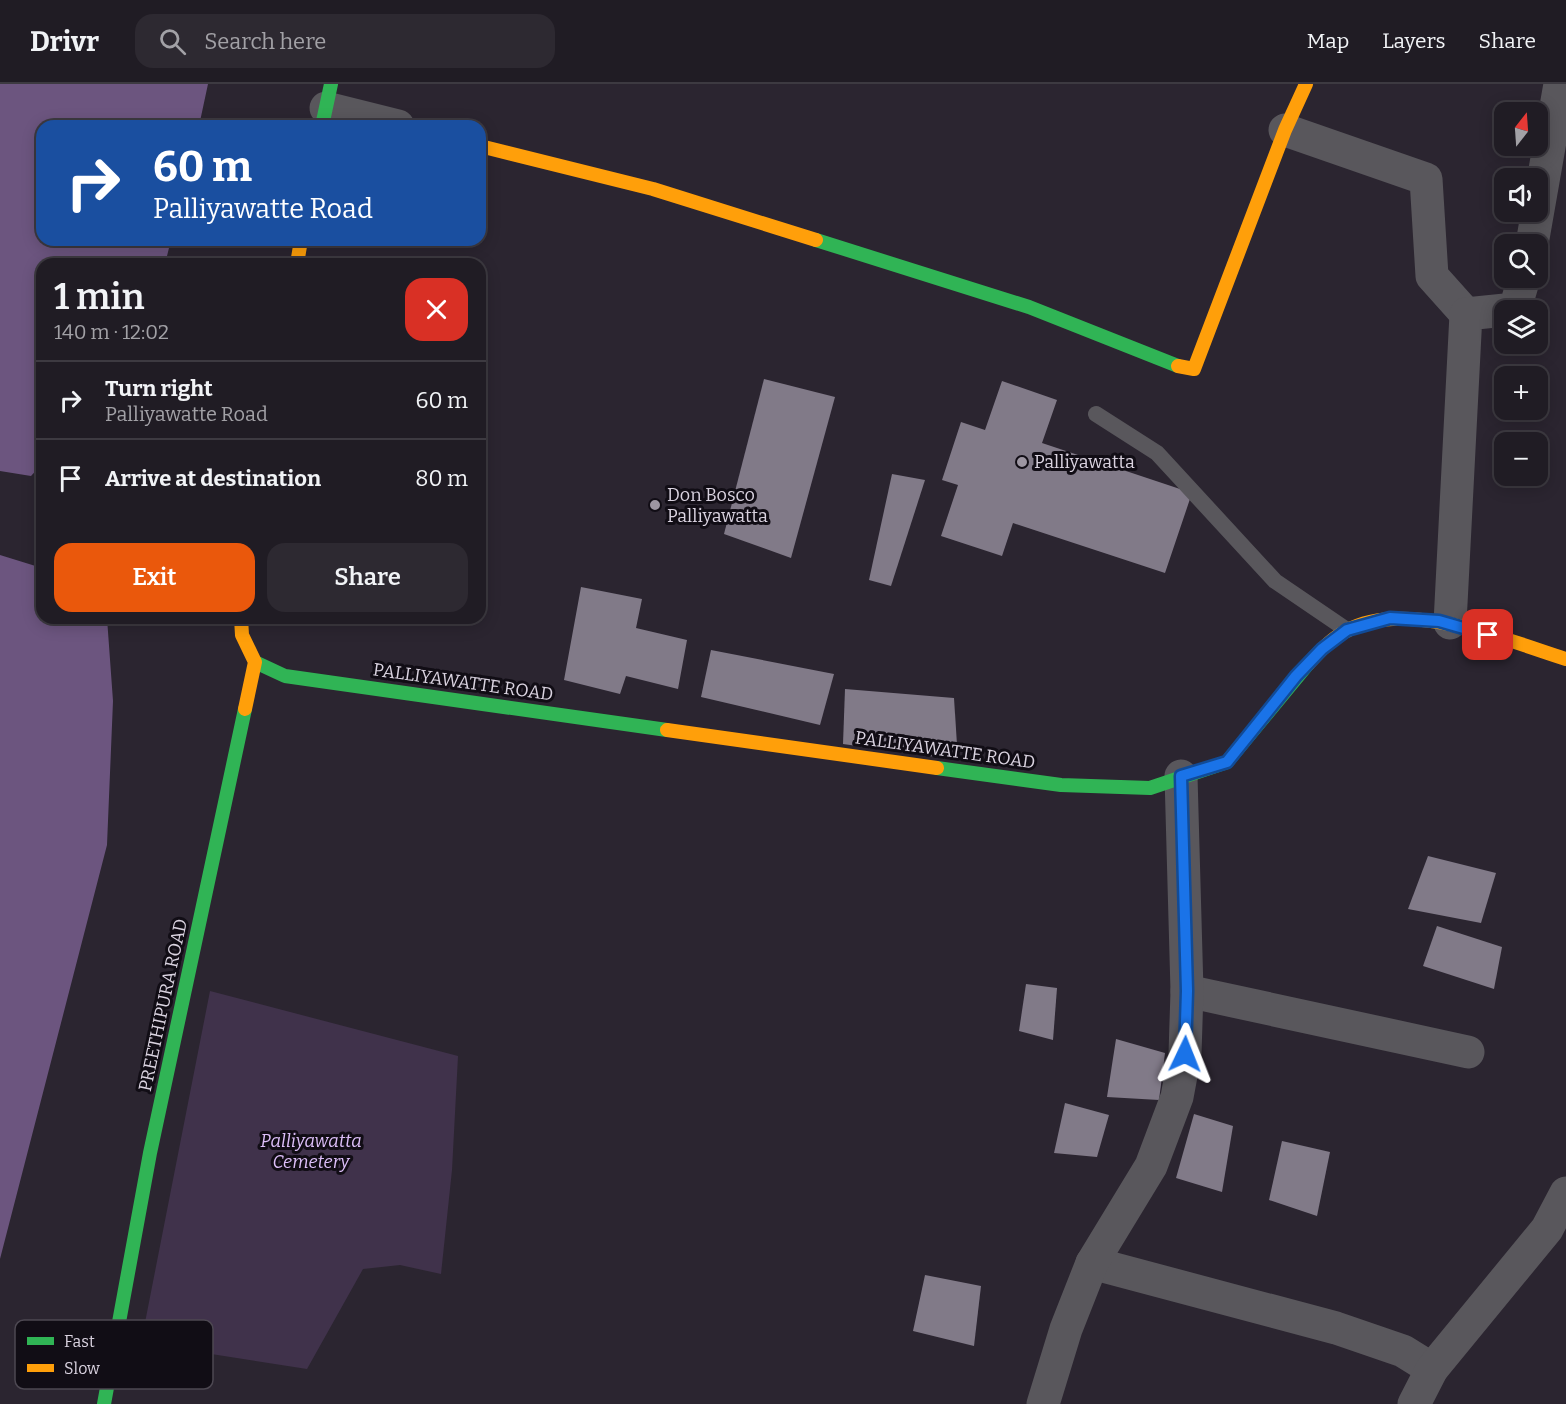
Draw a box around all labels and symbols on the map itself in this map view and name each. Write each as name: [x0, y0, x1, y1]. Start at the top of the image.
north arrow: [1494, 102, 1548, 156]
place label: Palliyawatta: [1034, 451, 1135, 473]
marker: Palliyawatta: [1015, 455, 1029, 469]
place label: Don Bosco Palliyawatta: [667, 484, 768, 527]
marker: Don Bosco Palliyawatta: [648, 498, 662, 512]
pin: [1462, 609, 1513, 660]
street label: PALLIYAWATTE ROAD: [371, 658, 555, 706]
street label: PALLIYAWATTE ROAD: [853, 726, 1037, 774]
street label: PREETHIPURA ROAD: [134, 917, 192, 1093]
position arrow: [1153, 1022, 1217, 1086]
park label: Palliyawatta Cemetery: [260, 1130, 362, 1173]
legend: [15, 1320, 213, 1389]
text: Fast: [64, 1332, 95, 1351]
text: Slow: [64, 1359, 100, 1378]

